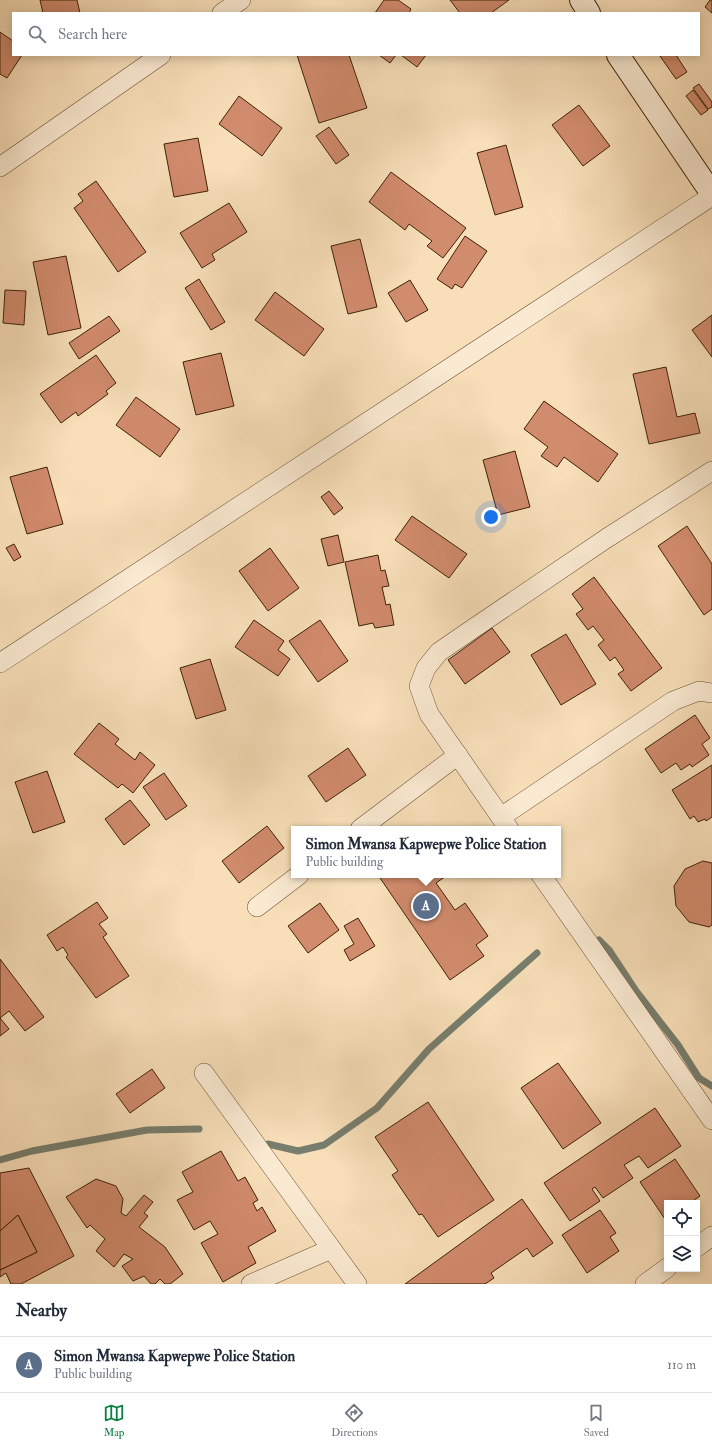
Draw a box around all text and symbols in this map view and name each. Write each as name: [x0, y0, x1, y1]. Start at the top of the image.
search box: [12, 12, 700, 56]
icon: search: [26, 23, 48, 45]
text: Search here: [58, 25, 127, 44]
your location: [481, 507, 501, 527]
popup: [291, 826, 561, 878]
text: Simon Mwansa Kapwepwe Police Station: [305, 835, 547, 854]
text: Public building: [305, 854, 383, 870]
pin: A: [413, 891, 439, 921]
map controls: [664, 1200, 700, 1272]
button: locate: [664, 1200, 700, 1236]
button: layers: [664, 1236, 700, 1272]
text: Nearby: [16, 1300, 67, 1321]
text: Simon Mwansa Kapwepwe Police Station: [54, 1347, 295, 1366]
text: A: [25, 1357, 33, 1373]
text: 110 m: [667, 1357, 696, 1373]
text: Public building: [54, 1366, 132, 1382]
tab: Map: [103, 1402, 125, 1439]
tab: Directions: [331, 1402, 378, 1439]
tab: Saved: [584, 1402, 609, 1439]

